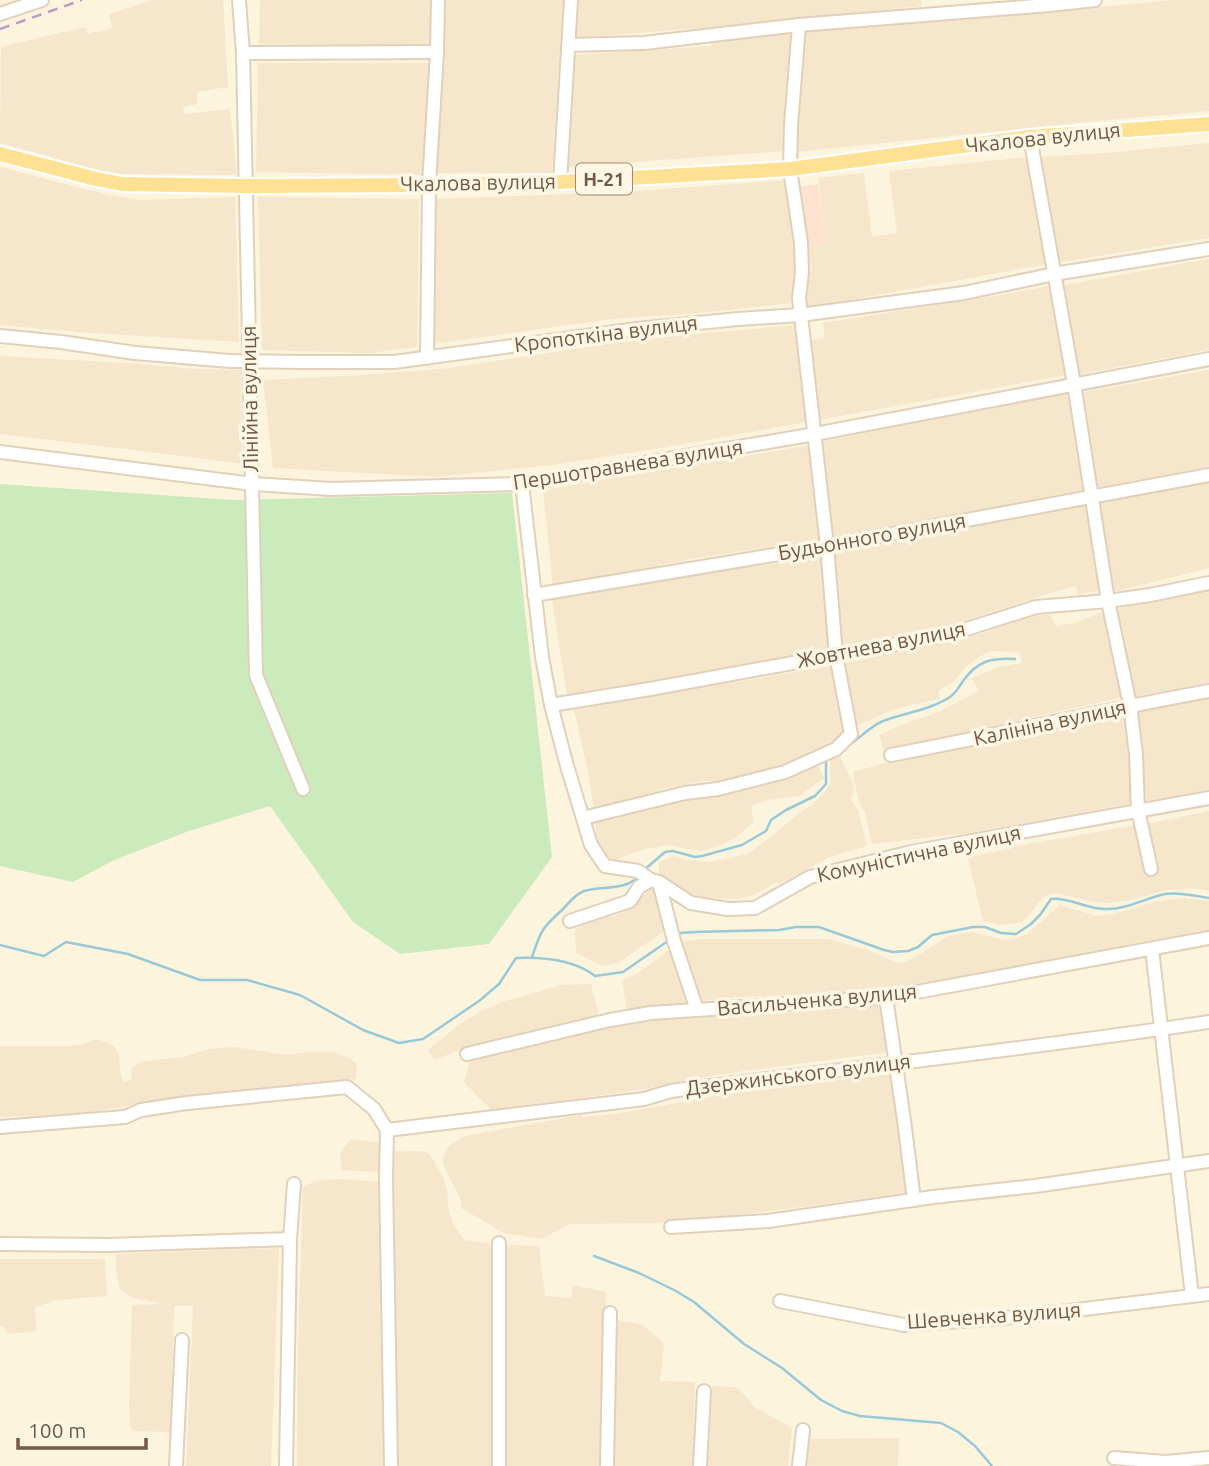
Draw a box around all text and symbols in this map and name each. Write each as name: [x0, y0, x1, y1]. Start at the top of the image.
street label: Чкалова вулиця: [964, 117, 1122, 157]
road number: Н-21: [576, 164, 632, 195]
street label: Чкалова вулиця: [400, 169, 556, 195]
street label: Кропоткіна вулиця: [513, 310, 699, 356]
street label: Лінійна вулиця: [236, 325, 262, 473]
street label: Першотравнева вулиця: [511, 434, 744, 494]
street label: Будьонного вулиця: [776, 508, 968, 564]
street label: Жовтнева вулиця: [794, 616, 967, 672]
street label: Калініна вулиця: [971, 694, 1128, 750]
street label: Комуністична вулиця: [815, 820, 1023, 886]
street label: Васильченка вулиця: [716, 978, 918, 1020]
street label: Дзержинського вулиця: [684, 1048, 912, 1100]
street label: Шевченка вулиця: [906, 1297, 1082, 1333]
scale bar: [18, 1406, 145, 1450]
text: 100 m: [28, 1418, 86, 1442]

